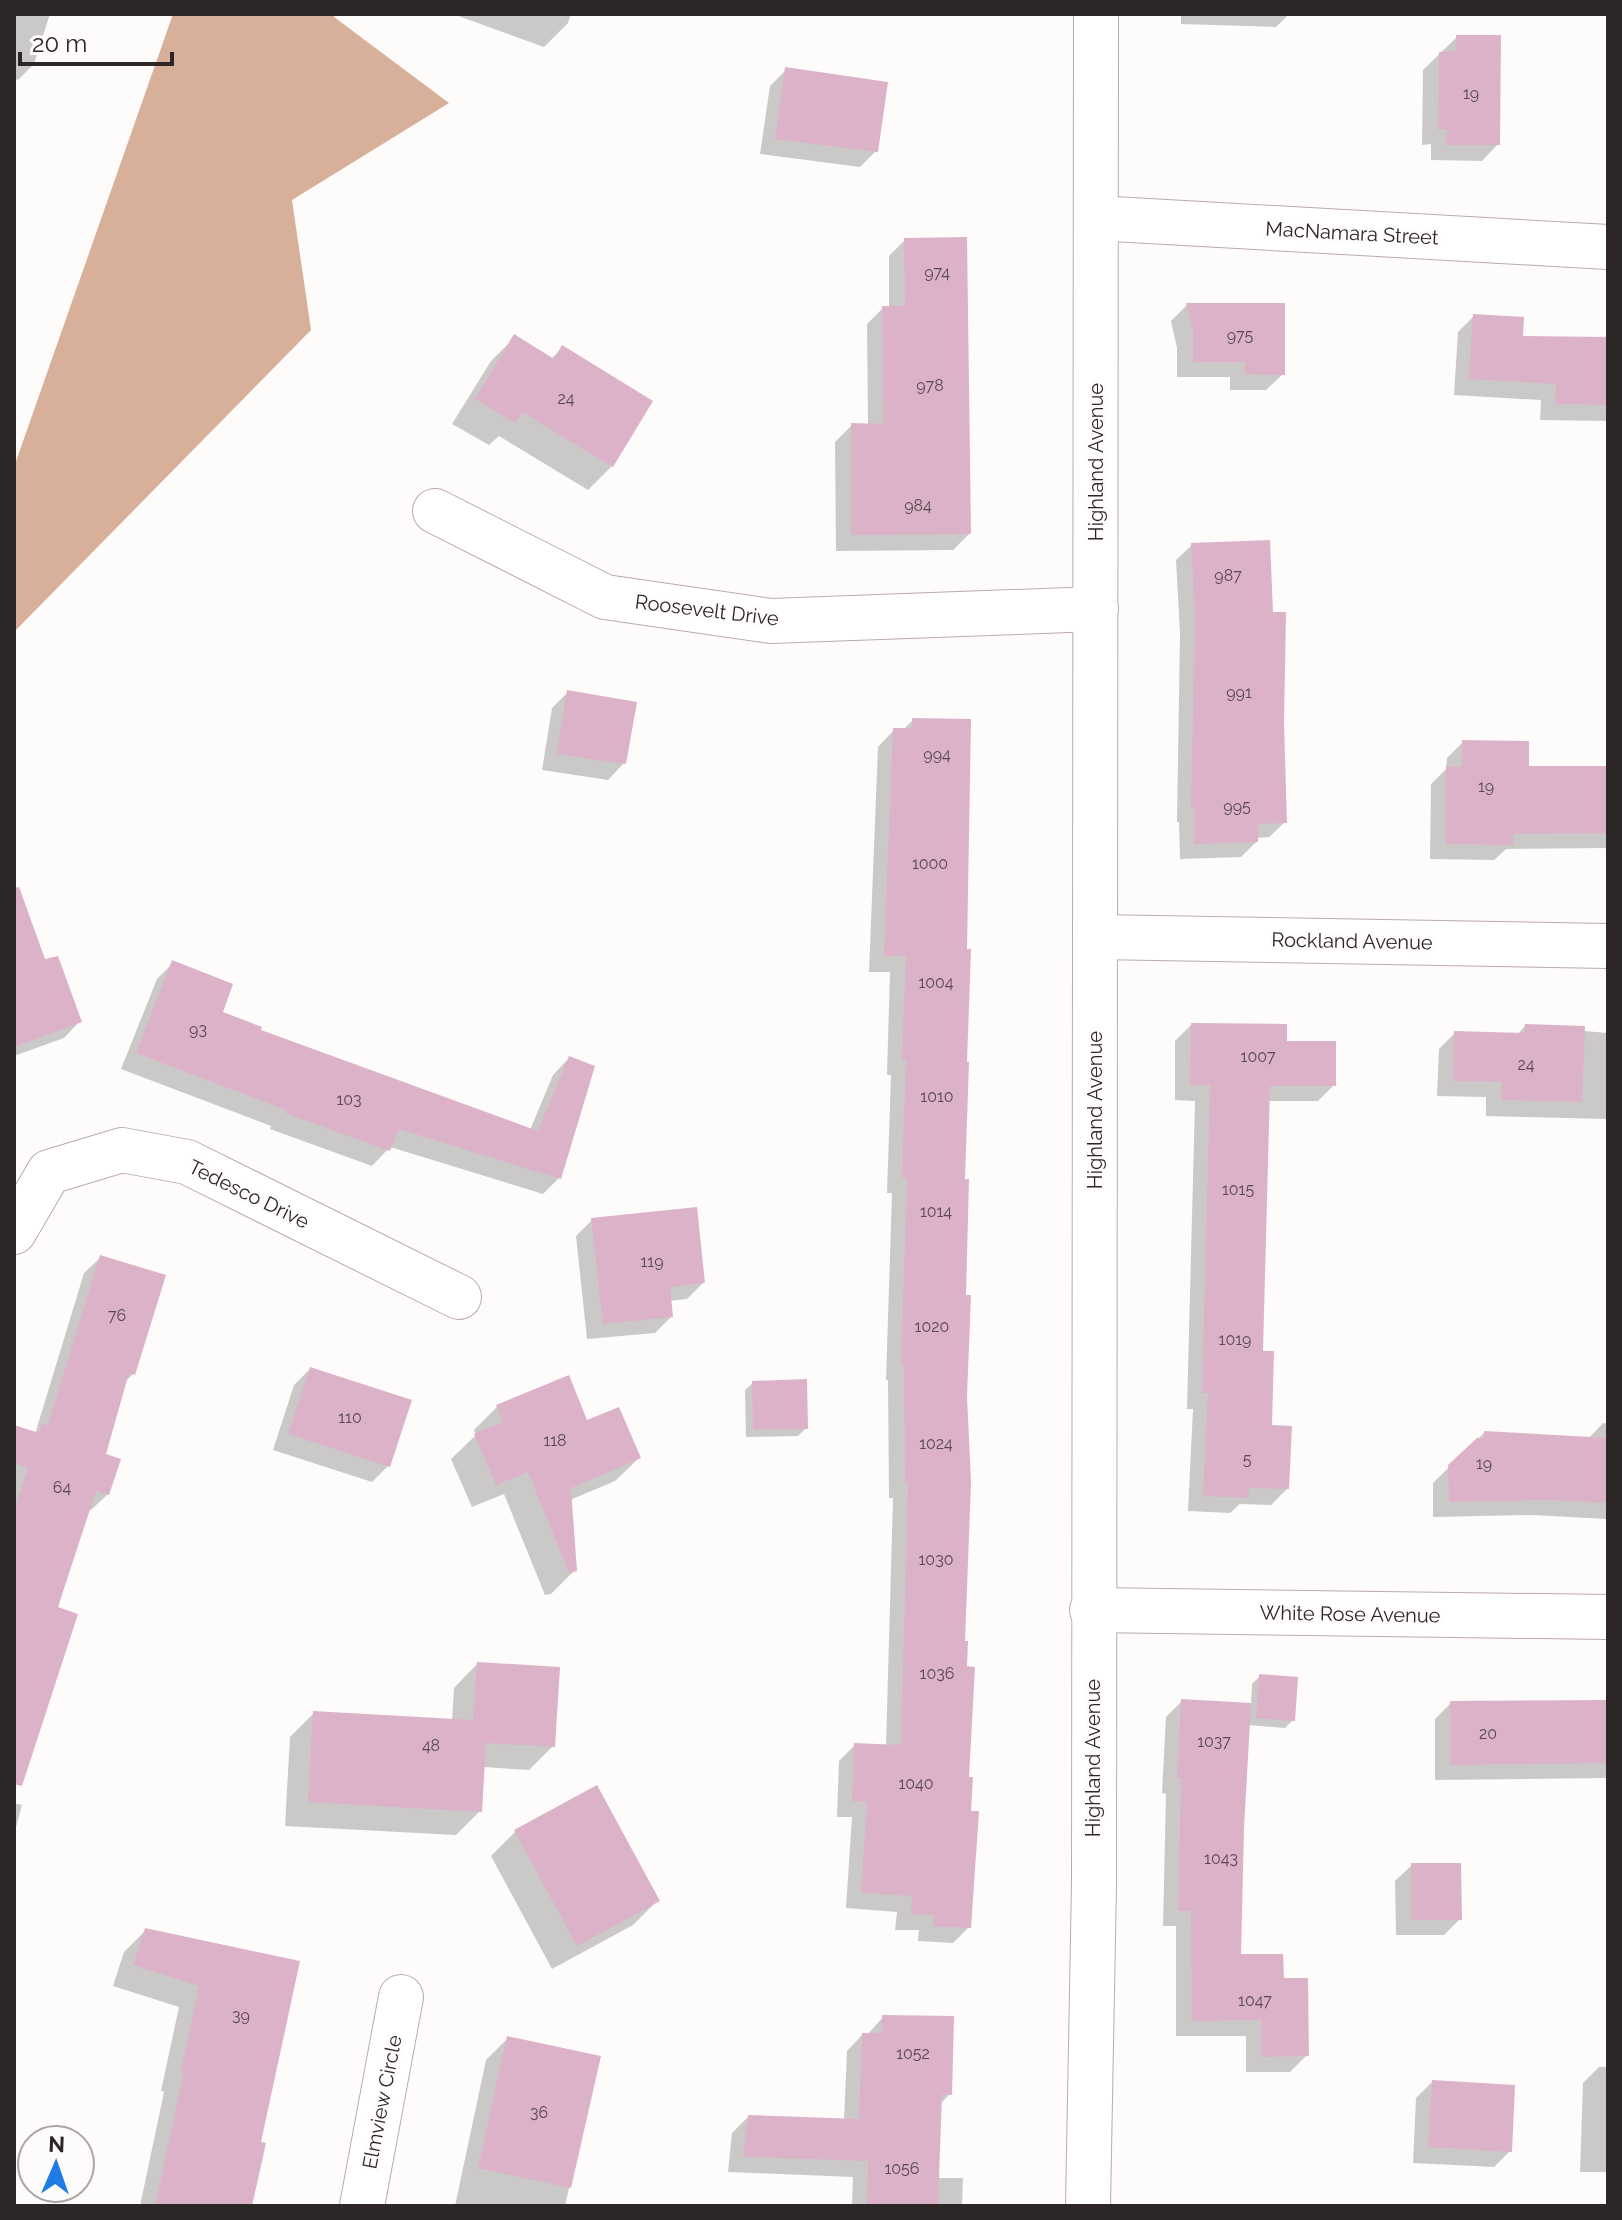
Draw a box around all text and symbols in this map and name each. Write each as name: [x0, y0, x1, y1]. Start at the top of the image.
scale bar: [20, 16, 172, 66]
text: 20 m: [32, 29, 87, 58]
house number: 19: [1463, 84, 1479, 103]
street label: MacNamara Street: [1265, 216, 1439, 250]
house number: 974: [924, 263, 950, 282]
house number: 975: [1227, 326, 1253, 345]
house number: 978: [916, 376, 944, 395]
street label: Highland Avenue: [1084, 383, 1108, 541]
house number: 24: [557, 389, 575, 408]
house number: 984: [904, 496, 932, 515]
house number: 987: [1214, 566, 1242, 585]
street label: Roosevelt Drive: [634, 589, 781, 631]
house number: 991: [1226, 683, 1252, 702]
house number: 994: [923, 745, 951, 764]
house number: 19: [1478, 777, 1494, 796]
house number: 995: [1223, 797, 1251, 816]
house number: 1000: [912, 854, 948, 873]
street label: Rockland Avenue: [1271, 928, 1433, 954]
house number: 1004: [918, 973, 954, 992]
house number: 93: [189, 1020, 207, 1039]
street label: Highland Avenue: [1083, 1031, 1107, 1189]
house number: 1007: [1241, 1047, 1276, 1066]
house number: 24: [1517, 1055, 1535, 1074]
house number: 1010: [920, 1087, 954, 1106]
house number: 103: [336, 1090, 362, 1109]
street label: Tedesco Drive: [185, 1154, 313, 1234]
house number: 1015: [1222, 1180, 1254, 1199]
house number: 1014: [920, 1202, 952, 1221]
house number: 119: [640, 1252, 664, 1271]
house number: 76: [108, 1306, 126, 1325]
house number: 1020: [915, 1317, 949, 1336]
house number: 1019: [1219, 1330, 1251, 1349]
house number: 110: [338, 1408, 362, 1427]
house number: 118: [543, 1431, 567, 1450]
house number: 1024: [919, 1434, 953, 1453]
house number: 5: [1243, 1450, 1252, 1469]
house number: 19: [1476, 1454, 1492, 1473]
house number: 64: [53, 1478, 71, 1497]
house number: 1030: [919, 1550, 953, 1569]
street label: White Rose Avenue: [1259, 1600, 1441, 1628]
house number: 1036: [920, 1664, 954, 1683]
street label: Highland Avenue: [1081, 1679, 1105, 1837]
house number: 20: [1479, 1724, 1497, 1743]
house number: 1037: [1197, 1732, 1231, 1751]
house number: 48: [422, 1736, 440, 1755]
house number: 1040: [898, 1774, 934, 1793]
house number: 1043: [1204, 1849, 1238, 1868]
house number: 1047: [1238, 1991, 1272, 2010]
house number: 39: [232, 2006, 250, 2025]
street label: Elmview Circle: [357, 2033, 407, 2171]
house number: 1052: [896, 2044, 930, 2063]
house number: 36: [530, 2103, 548, 2122]
north arrow: [16, 2124, 96, 2204]
text: N: [48, 2131, 66, 2157]
house number: 1056: [884, 2159, 920, 2178]

